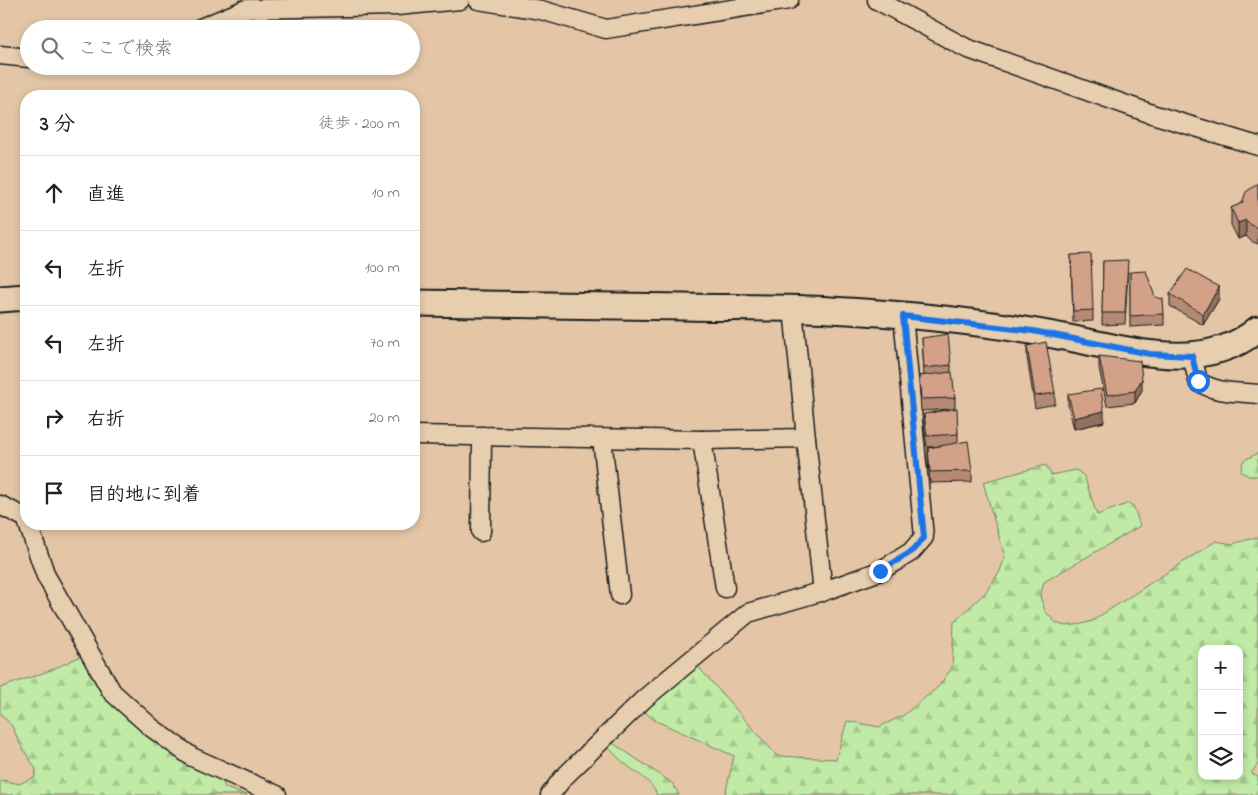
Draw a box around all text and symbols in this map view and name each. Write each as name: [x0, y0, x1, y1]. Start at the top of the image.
search box: [20, 20, 420, 75]
icon: search: [38, 34, 66, 62]
text: ここで検索: [78, 36, 173, 63]
text: 3 分: [40, 110, 75, 140]
text: 徒歩 · 200 m: [318, 112, 400, 136]
icon: ahead: [40, 179, 68, 207]
text: 10 m: [372, 181, 400, 205]
text: 直進: [87, 182, 125, 209]
icon: left: [40, 254, 68, 282]
text: 100 m: [365, 256, 400, 280]
text: 左折: [87, 257, 125, 284]
icon: left: [40, 329, 68, 357]
text: 70 m: [370, 331, 400, 355]
text: 左折: [87, 332, 125, 359]
route start: [1187, 370, 1210, 393]
icon: right: [40, 404, 68, 432]
text: 20 m: [369, 406, 400, 430]
text: 右折: [87, 407, 125, 434]
icon: arrive: [40, 479, 68, 507]
text: 目的地に到着: [87, 482, 201, 509]
route end: [869, 560, 892, 583]
map controls: [1198, 645, 1243, 780]
button: +: [1198, 645, 1243, 690]
button: −: [1198, 690, 1243, 735]
button: layers: [1198, 735, 1243, 780]

